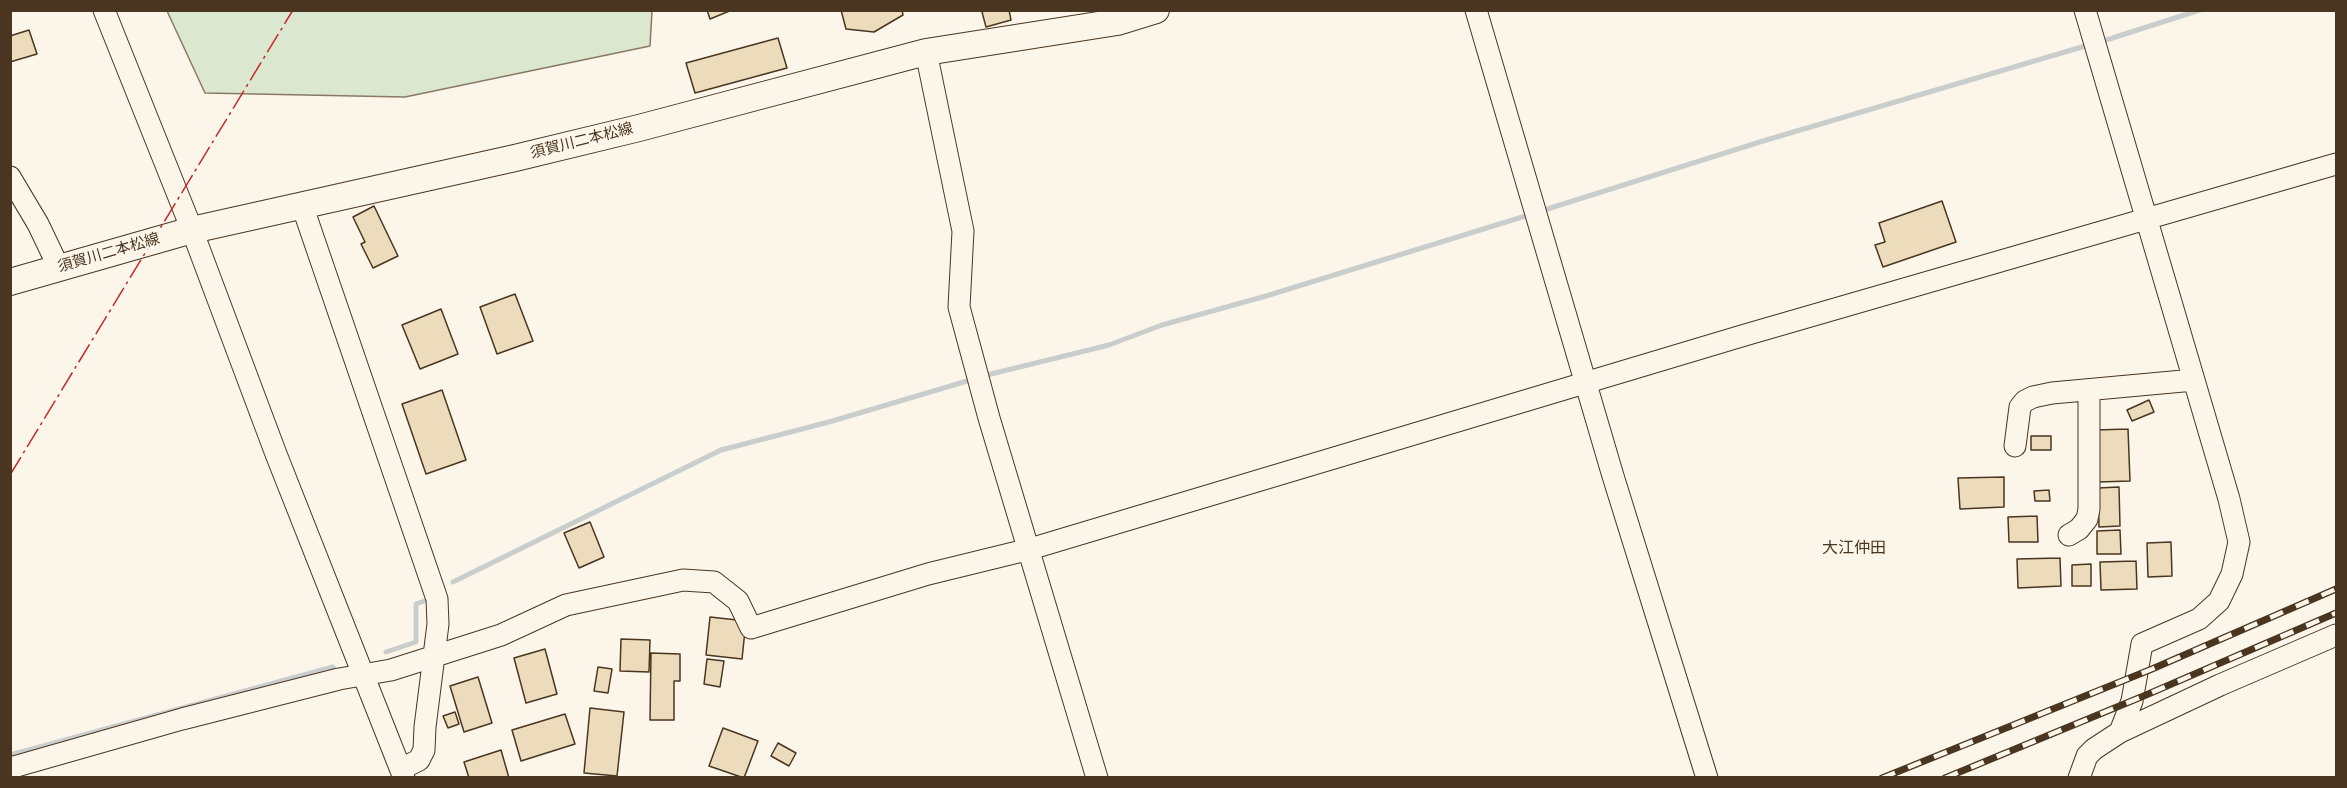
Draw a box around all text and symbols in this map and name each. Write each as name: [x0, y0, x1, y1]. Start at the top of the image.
street label: 須賀川二本松線: [529, 121, 635, 163]
street label: 須賀川二本松線: [56, 231, 162, 277]
district label: 大江仲田: [1822, 539, 1886, 559]

